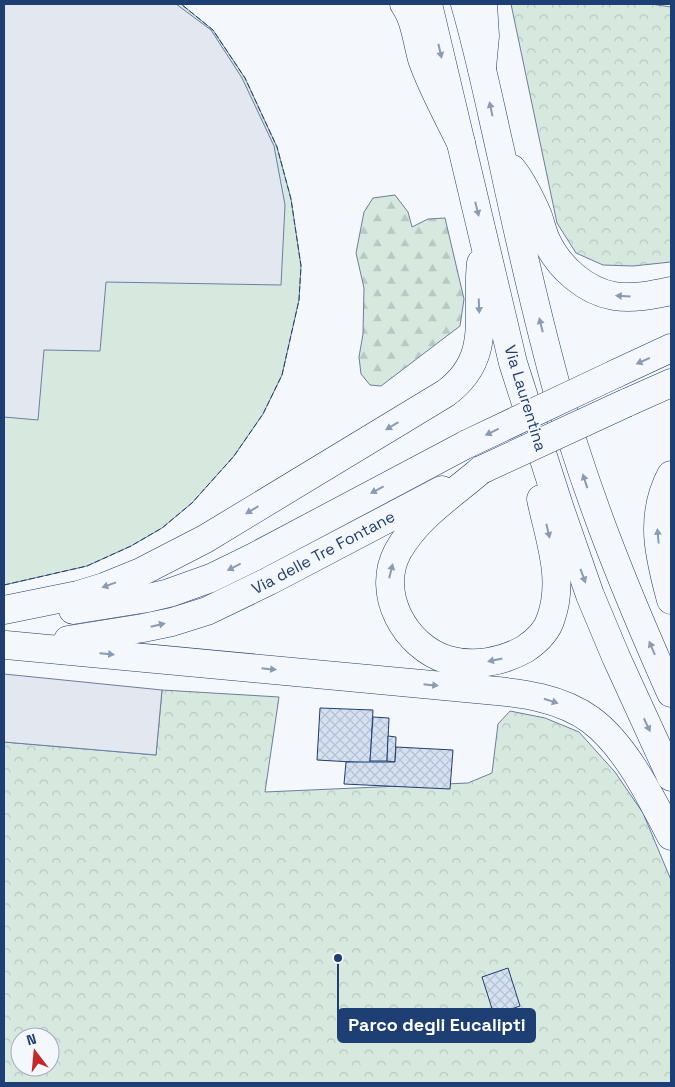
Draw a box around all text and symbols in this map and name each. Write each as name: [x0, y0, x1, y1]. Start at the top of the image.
one-way arrow: [436, 44, 444, 59]
one-way arrow: [487, 101, 495, 116]
one-way arrow: [473, 202, 481, 217]
one-way arrow: [615, 292, 631, 300]
one-way arrow: [476, 298, 484, 314]
one-way arrow: [537, 317, 545, 332]
street label: Via Laurentina: [499, 343, 552, 454]
one-way arrow: [636, 357, 650, 365]
one-way arrow: [385, 422, 398, 431]
one-way arrow: [484, 428, 499, 436]
one-way arrow: [581, 473, 589, 488]
one-way arrow: [371, 486, 384, 495]
one-way arrow: [246, 505, 259, 514]
street label: Via delle Tre Fontane: [248, 506, 398, 599]
one-way arrow: [544, 523, 552, 538]
one-way arrow: [654, 527, 662, 543]
one-way arrow: [227, 563, 241, 571]
one-way arrow: [387, 564, 395, 579]
one-way arrow: [580, 568, 587, 583]
one-way arrow: [101, 581, 116, 589]
one-way arrow: [151, 620, 167, 628]
one-way arrow: [647, 641, 655, 655]
one-way arrow: [99, 650, 115, 658]
one-way arrow: [488, 656, 503, 664]
one-way arrow: [261, 665, 277, 673]
one-way arrow: [423, 681, 439, 689]
one-way arrow: [543, 698, 558, 705]
one-way arrow: [644, 718, 652, 732]
callout: Parco degli Eucalipti: [338, 1009, 535, 1042]
text: Parco degli Eucalipti: [348, 1013, 526, 1036]
north arrow: [10, 1027, 60, 1077]
text: N: [24, 1030, 38, 1049]

